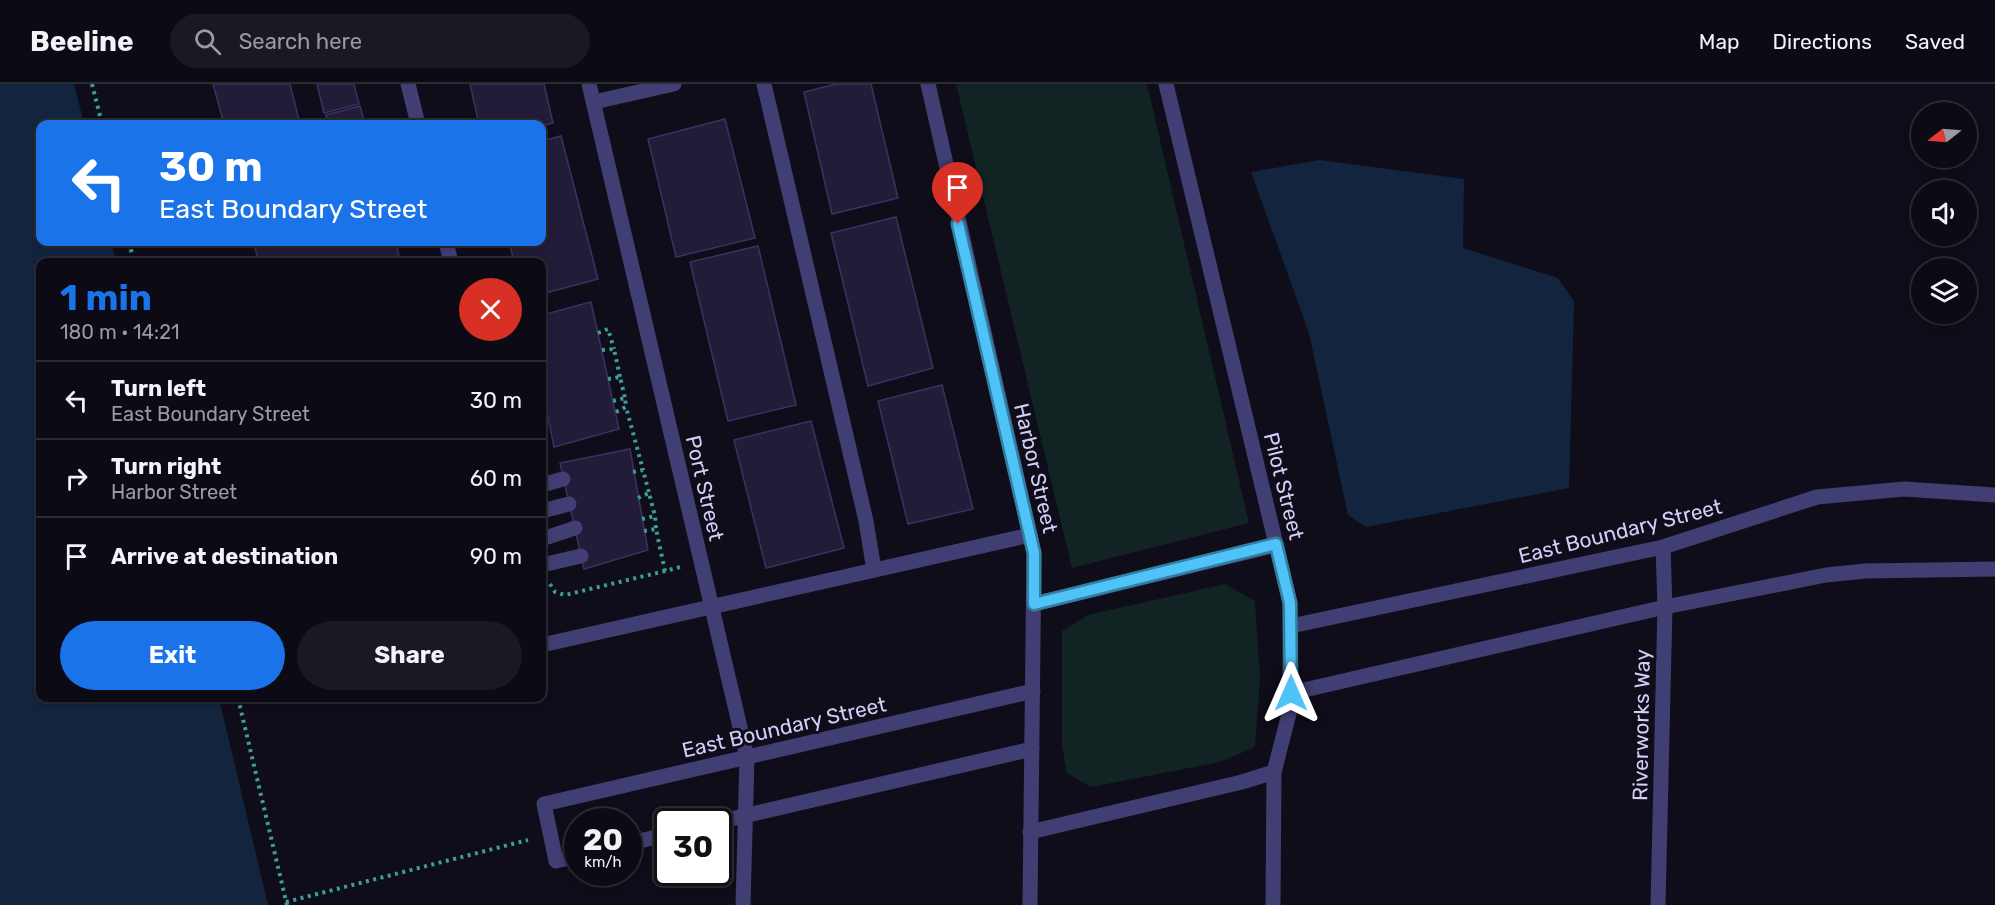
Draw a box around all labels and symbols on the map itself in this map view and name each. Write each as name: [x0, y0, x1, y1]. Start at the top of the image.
north arrow: [1911, 102, 1977, 168]
pin: [932, 162, 983, 224]
street label: Harbor Street: [1009, 401, 1063, 535]
street label: Pilot Street: [1259, 430, 1309, 542]
street label: Port Street: [681, 433, 729, 543]
street label: East Boundary Street: [1516, 494, 1724, 568]
street label: Riverworks Way: [1627, 648, 1655, 801]
position arrow: [1259, 661, 1323, 725]
street label: East Boundary Street: [679, 691, 889, 763]
speed limit sign: 30: [654, 808, 732, 886]

